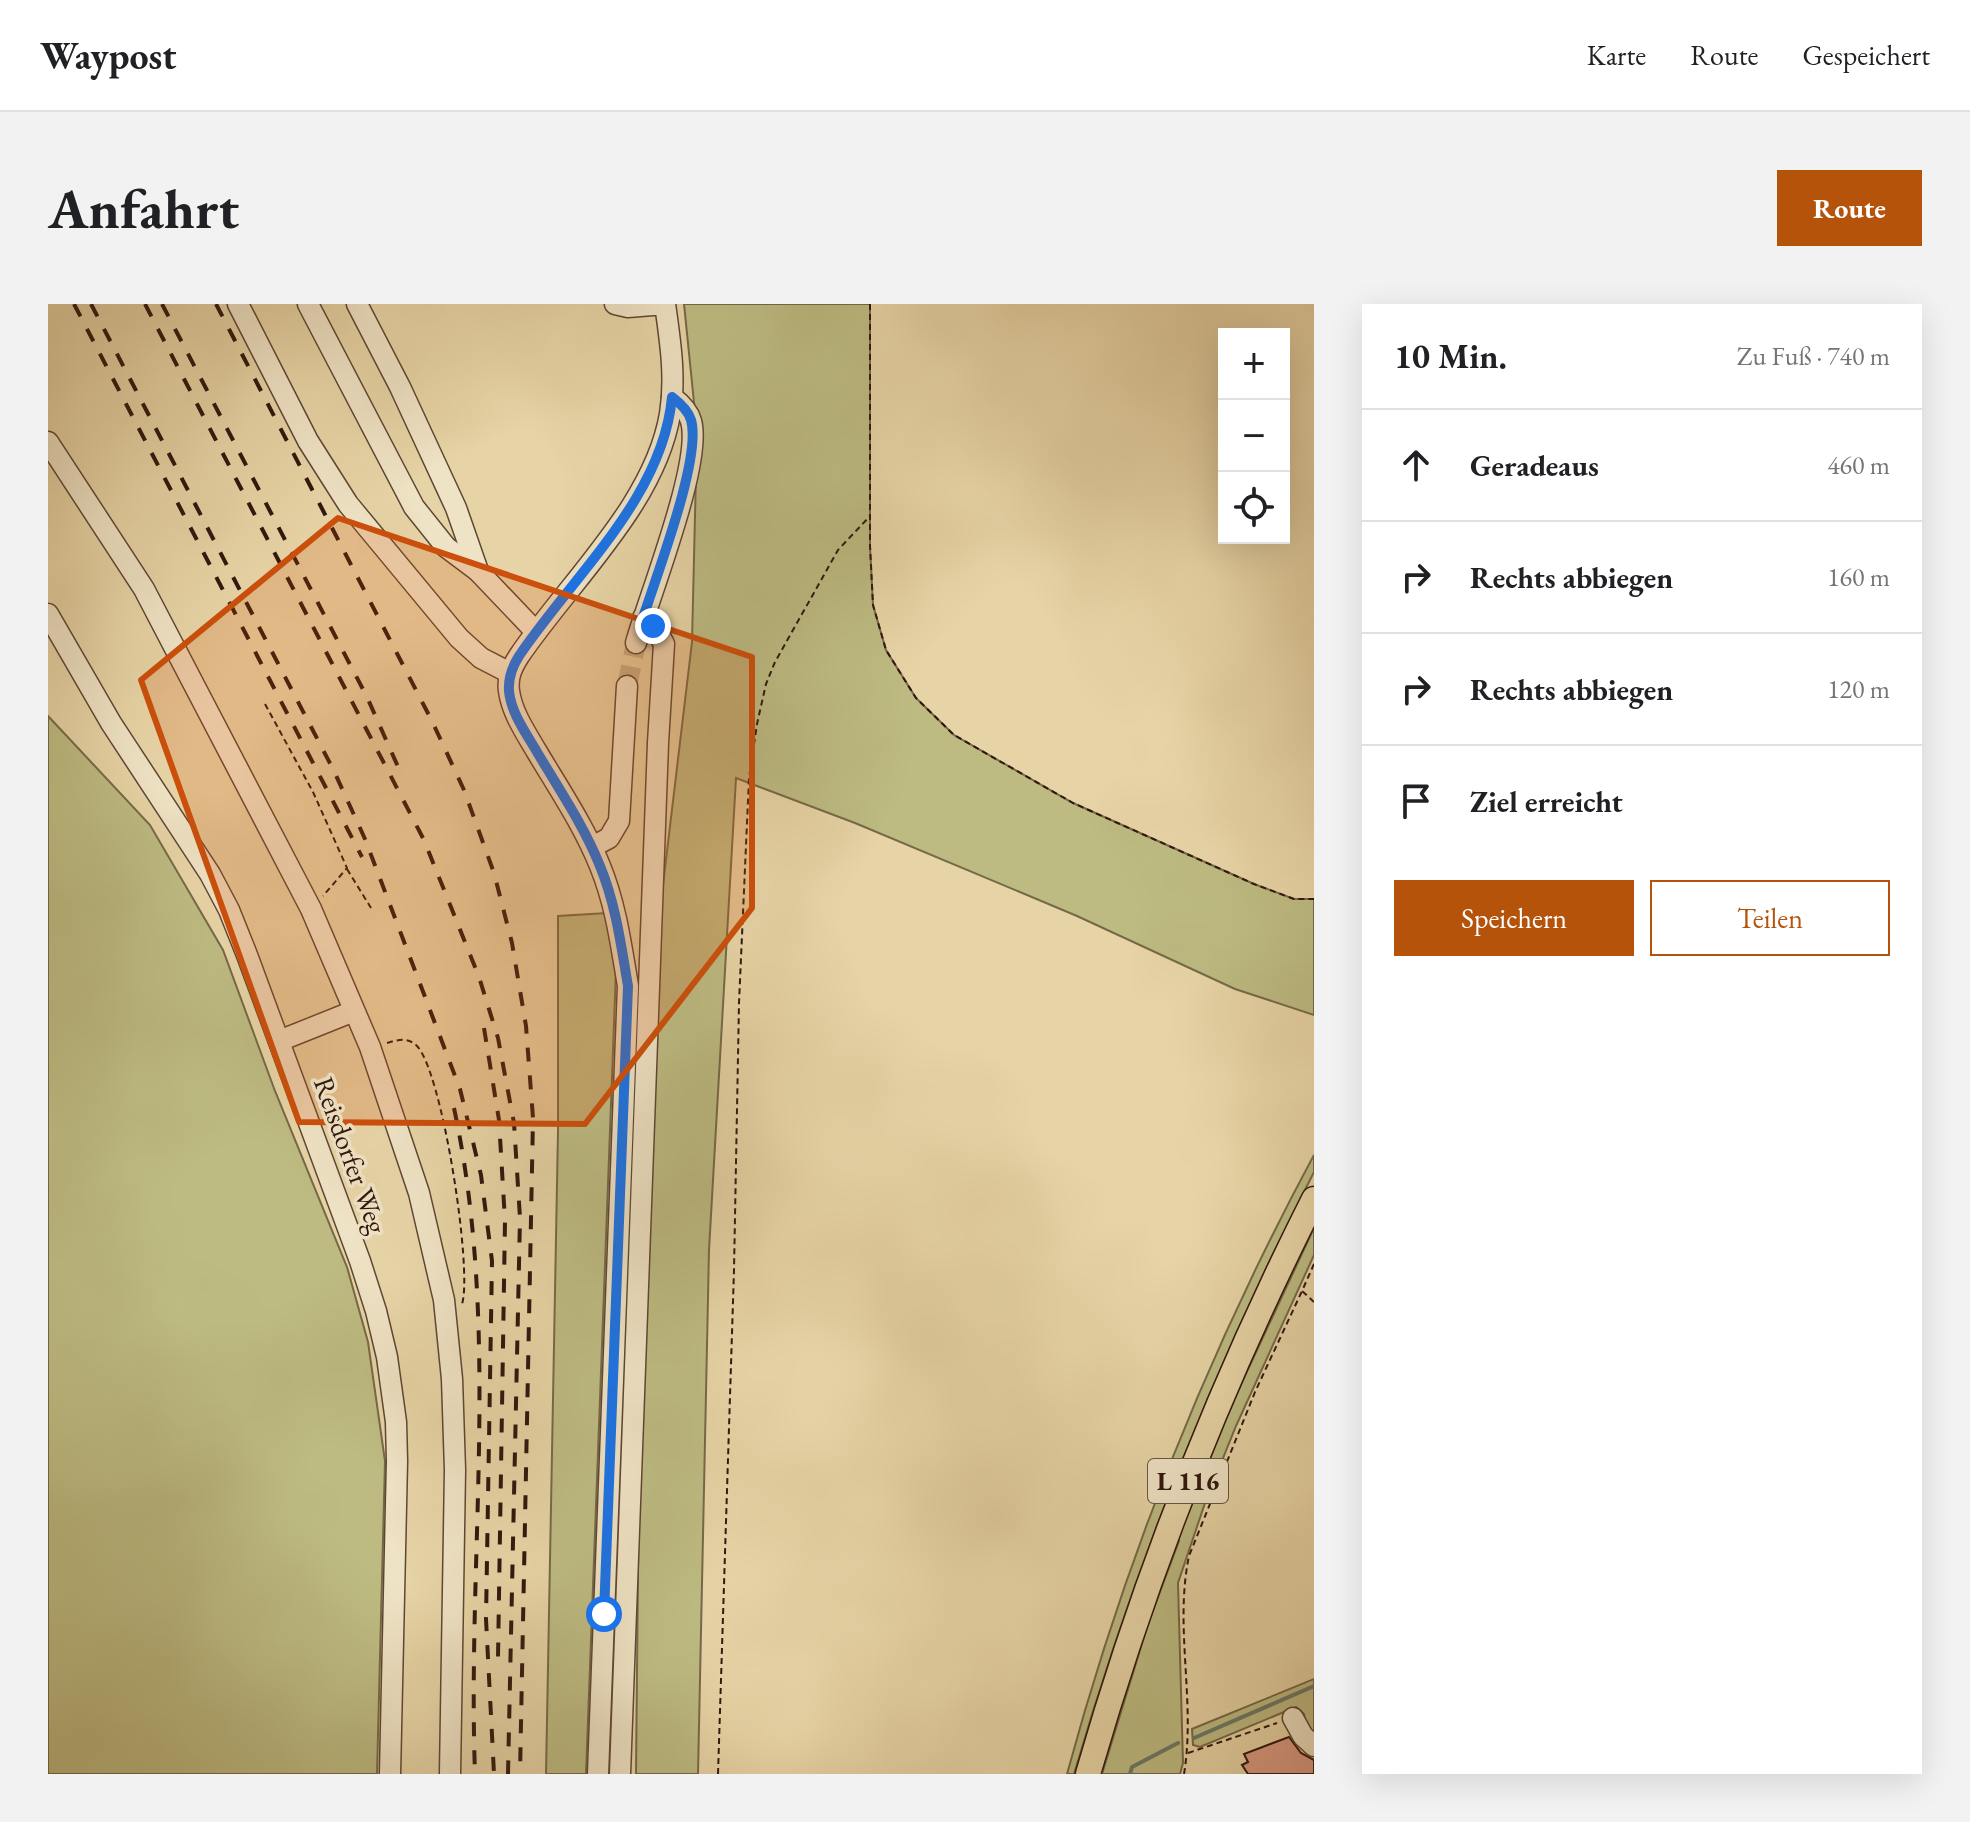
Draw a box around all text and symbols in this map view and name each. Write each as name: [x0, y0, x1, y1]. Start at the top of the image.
text: Waypost: [40, 31, 177, 80]
text: Karte: [1587, 37, 1646, 73]
text: Route: [1690, 37, 1758, 73]
text: Gespeichert: [1802, 37, 1930, 73]
button: Route: [1777, 170, 1922, 246]
text: Anfahrt: [48, 172, 239, 245]
map controls: [1218, 328, 1290, 544]
button: +: [1218, 328, 1290, 400]
text: 10 Min.: [1394, 334, 1507, 378]
text: Zu Fuß · 740 m: [1737, 339, 1890, 373]
button: −: [1218, 400, 1290, 472]
icon: ahead: [1394, 443, 1438, 487]
text: Geradeaus: [1470, 446, 1599, 485]
text: 460 m: [1827, 448, 1890, 482]
button: locate: [1218, 472, 1290, 544]
icon: right: [1394, 555, 1438, 599]
text: Rechts abbiegen: [1470, 558, 1673, 597]
text: 160 m: [1827, 560, 1890, 594]
route end: [635, 608, 671, 644]
icon: right: [1394, 667, 1438, 711]
text: Rechts abbiegen: [1470, 670, 1673, 709]
text: 120 m: [1827, 672, 1890, 706]
icon: arrive: [1394, 779, 1438, 823]
text: Ziel erreicht: [1470, 782, 1623, 821]
button: Speichern: [1394, 880, 1634, 956]
button: Teilen: [1650, 880, 1890, 956]
street label: Reisdorfer Weg: [306, 1072, 396, 1239]
road number: L 116: [1148, 1459, 1228, 1503]
route start: [586, 1596, 622, 1632]

